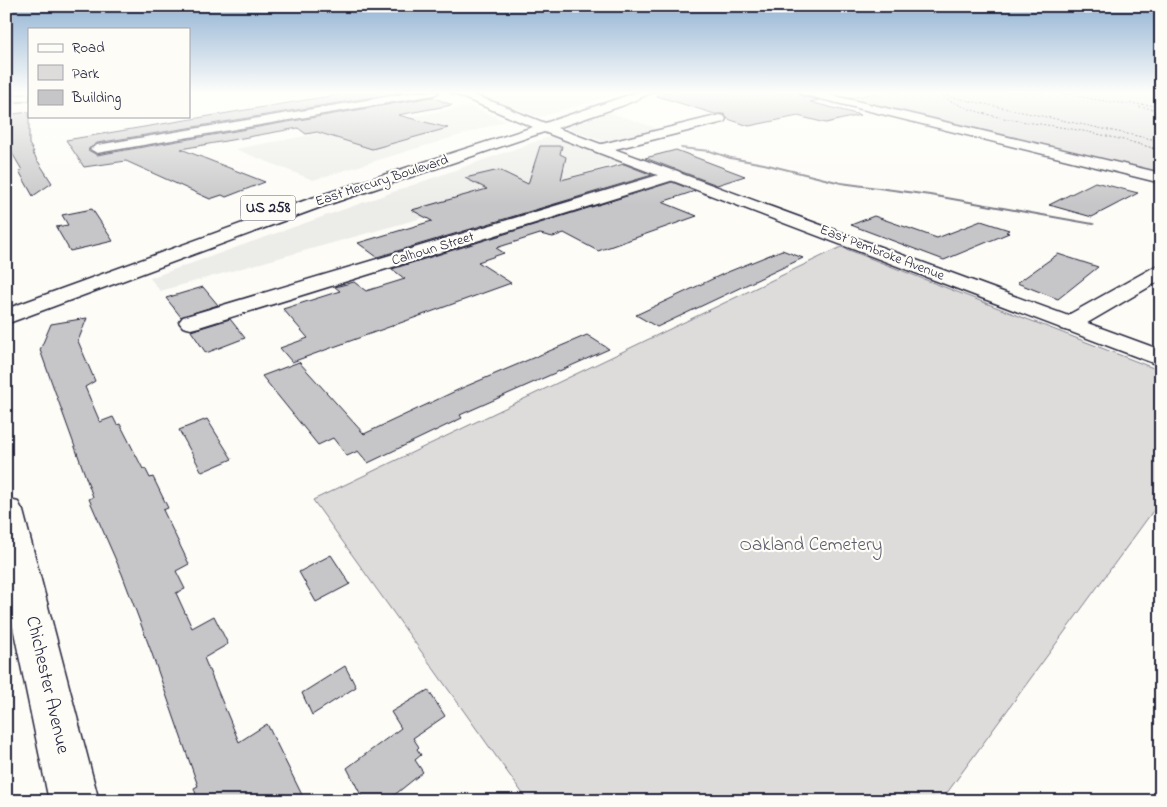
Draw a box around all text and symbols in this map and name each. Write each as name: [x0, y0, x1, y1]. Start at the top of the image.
legend: [28, 28, 190, 118]
text: Road: [72, 37, 105, 59]
text: Park: [72, 63, 100, 85]
text: Building: [71, 87, 121, 110]
street label: East Mercury Boulevard: [313, 150, 452, 213]
road number: US 258: [240, 196, 296, 220]
street label: East Pembroke Avenue: [817, 220, 948, 287]
street label: Calhoun Street: [389, 226, 477, 271]
park label: Oakland Cemetery: [740, 532, 882, 560]
street label: Chichester Avenue: [18, 613, 76, 757]

